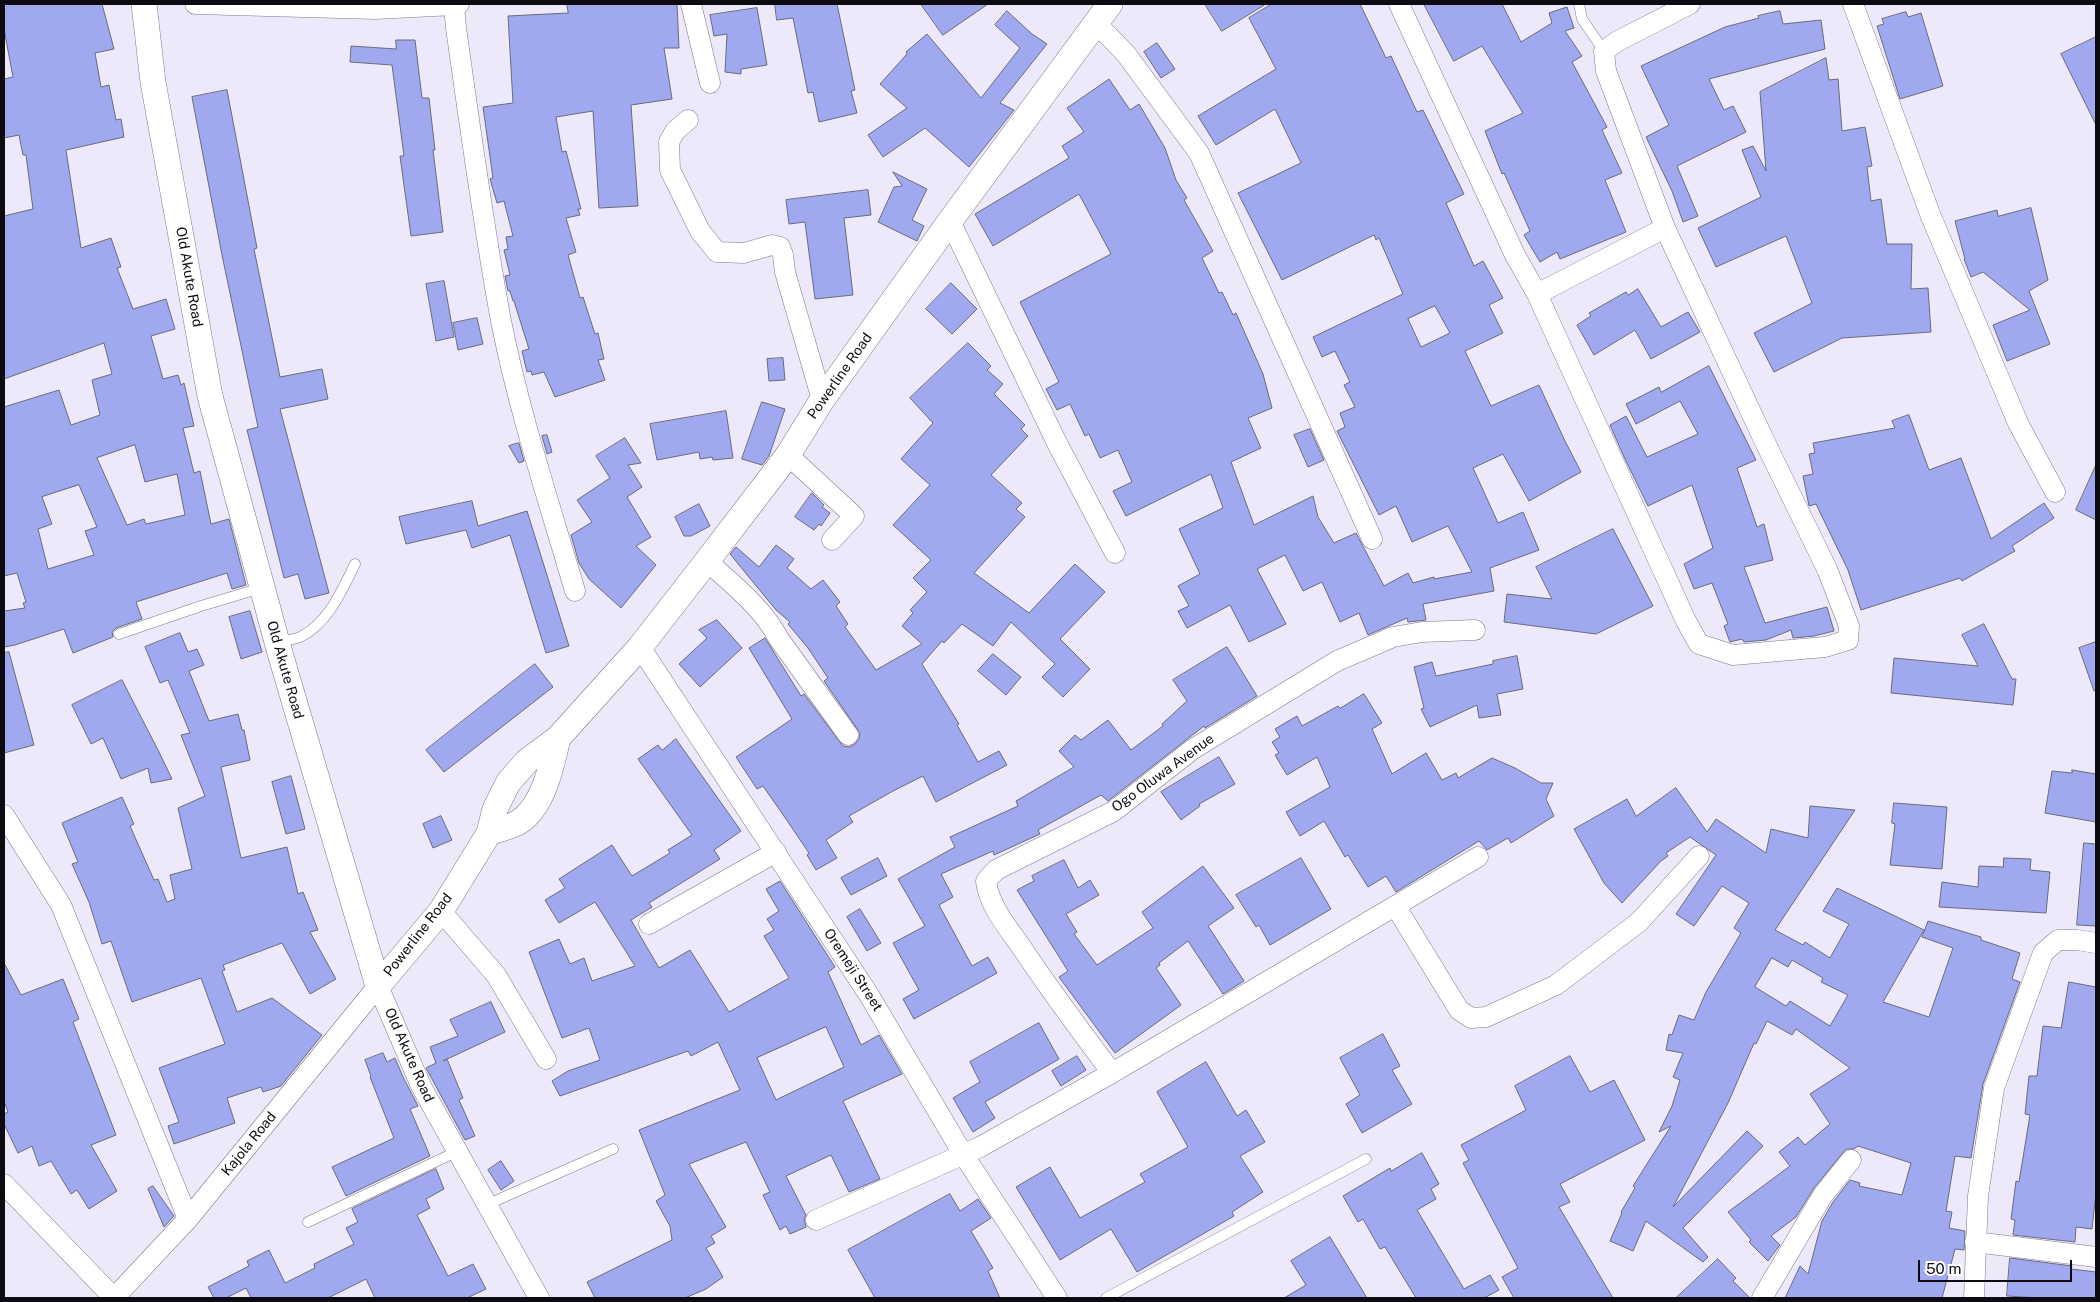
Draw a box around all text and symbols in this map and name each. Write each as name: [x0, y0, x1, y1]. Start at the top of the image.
street label: Old Akute Road: [172, 226, 206, 328]
street label: Powerline Road: [804, 330, 876, 422]
street label: Old Akute Road: [263, 619, 307, 721]
street label: Ogo Oluwa Avenue: [1109, 730, 1217, 816]
street label: Powerline Road: [380, 890, 456, 980]
street label: Oremeji Street: [820, 926, 886, 1014]
street label: Old Akute Road: [381, 1005, 437, 1105]
street label: Kajola Road: [218, 1109, 280, 1179]
scale bar: [1920, 1250, 2074, 1282]
text: 50 m: [1926, 1260, 1961, 1277]

